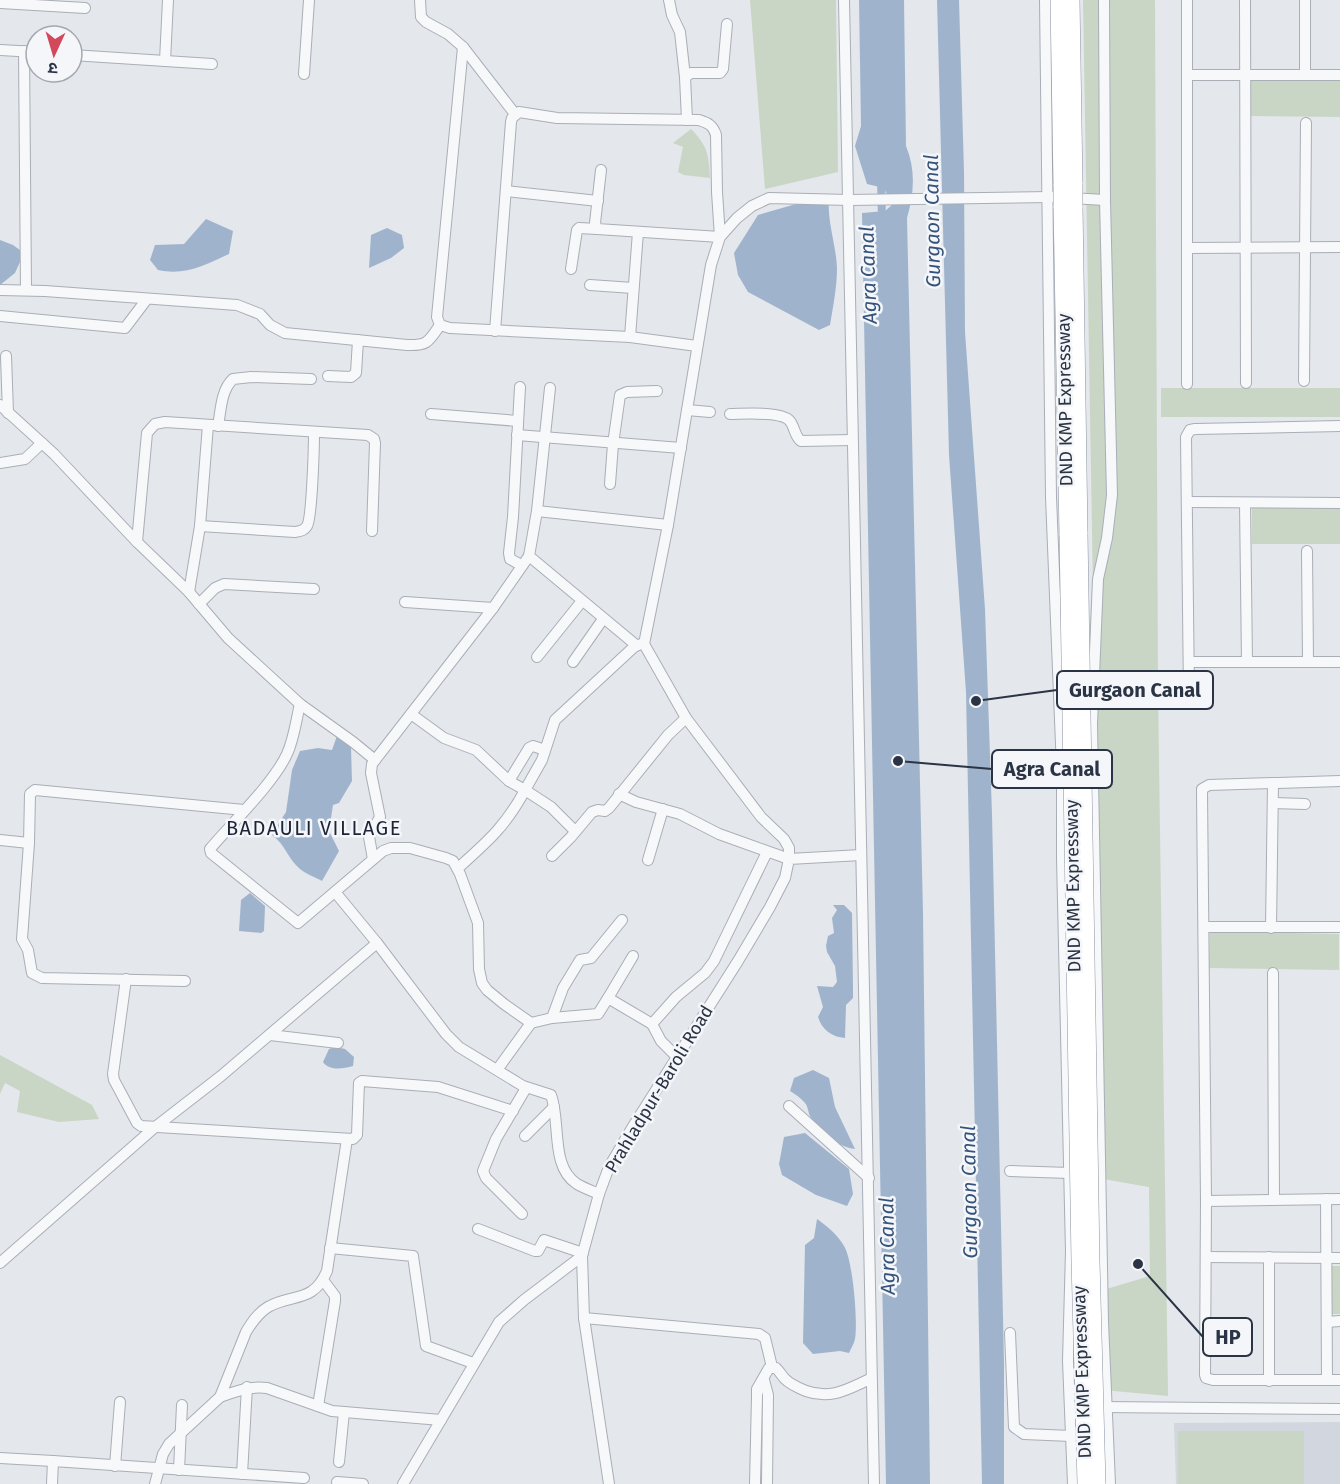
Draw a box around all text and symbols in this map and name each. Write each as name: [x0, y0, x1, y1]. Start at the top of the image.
north arrow: [24, 24, 84, 84]
text: उ: [47, 59, 58, 78]
water label: Gurgaon Canal: [919, 154, 945, 288]
water label: Agra Canal: [854, 226, 882, 325]
street label: DND KMP Expressway: [1052, 313, 1078, 487]
callout: Gurgaon Canal: [1057, 671, 1213, 709]
text: Gurgaon Canal: [1069, 678, 1201, 702]
callout: Agra Canal: [992, 750, 1112, 788]
text: Agra Canal: [1003, 757, 1100, 781]
street label: DND KMP Expressway: [1060, 799, 1086, 973]
district label: BADAULI VILLAGE: [226, 816, 402, 840]
street label: Prahladpur-Baroli Road: [600, 1001, 718, 1177]
water label: Gurgaon Canal: [956, 1125, 982, 1259]
water label: Agra Canal: [874, 1197, 900, 1296]
street label: DND KMP Expressway: [1068, 1285, 1096, 1459]
callout: HP: [1203, 1318, 1252, 1356]
text: HP: [1215, 1325, 1241, 1349]

